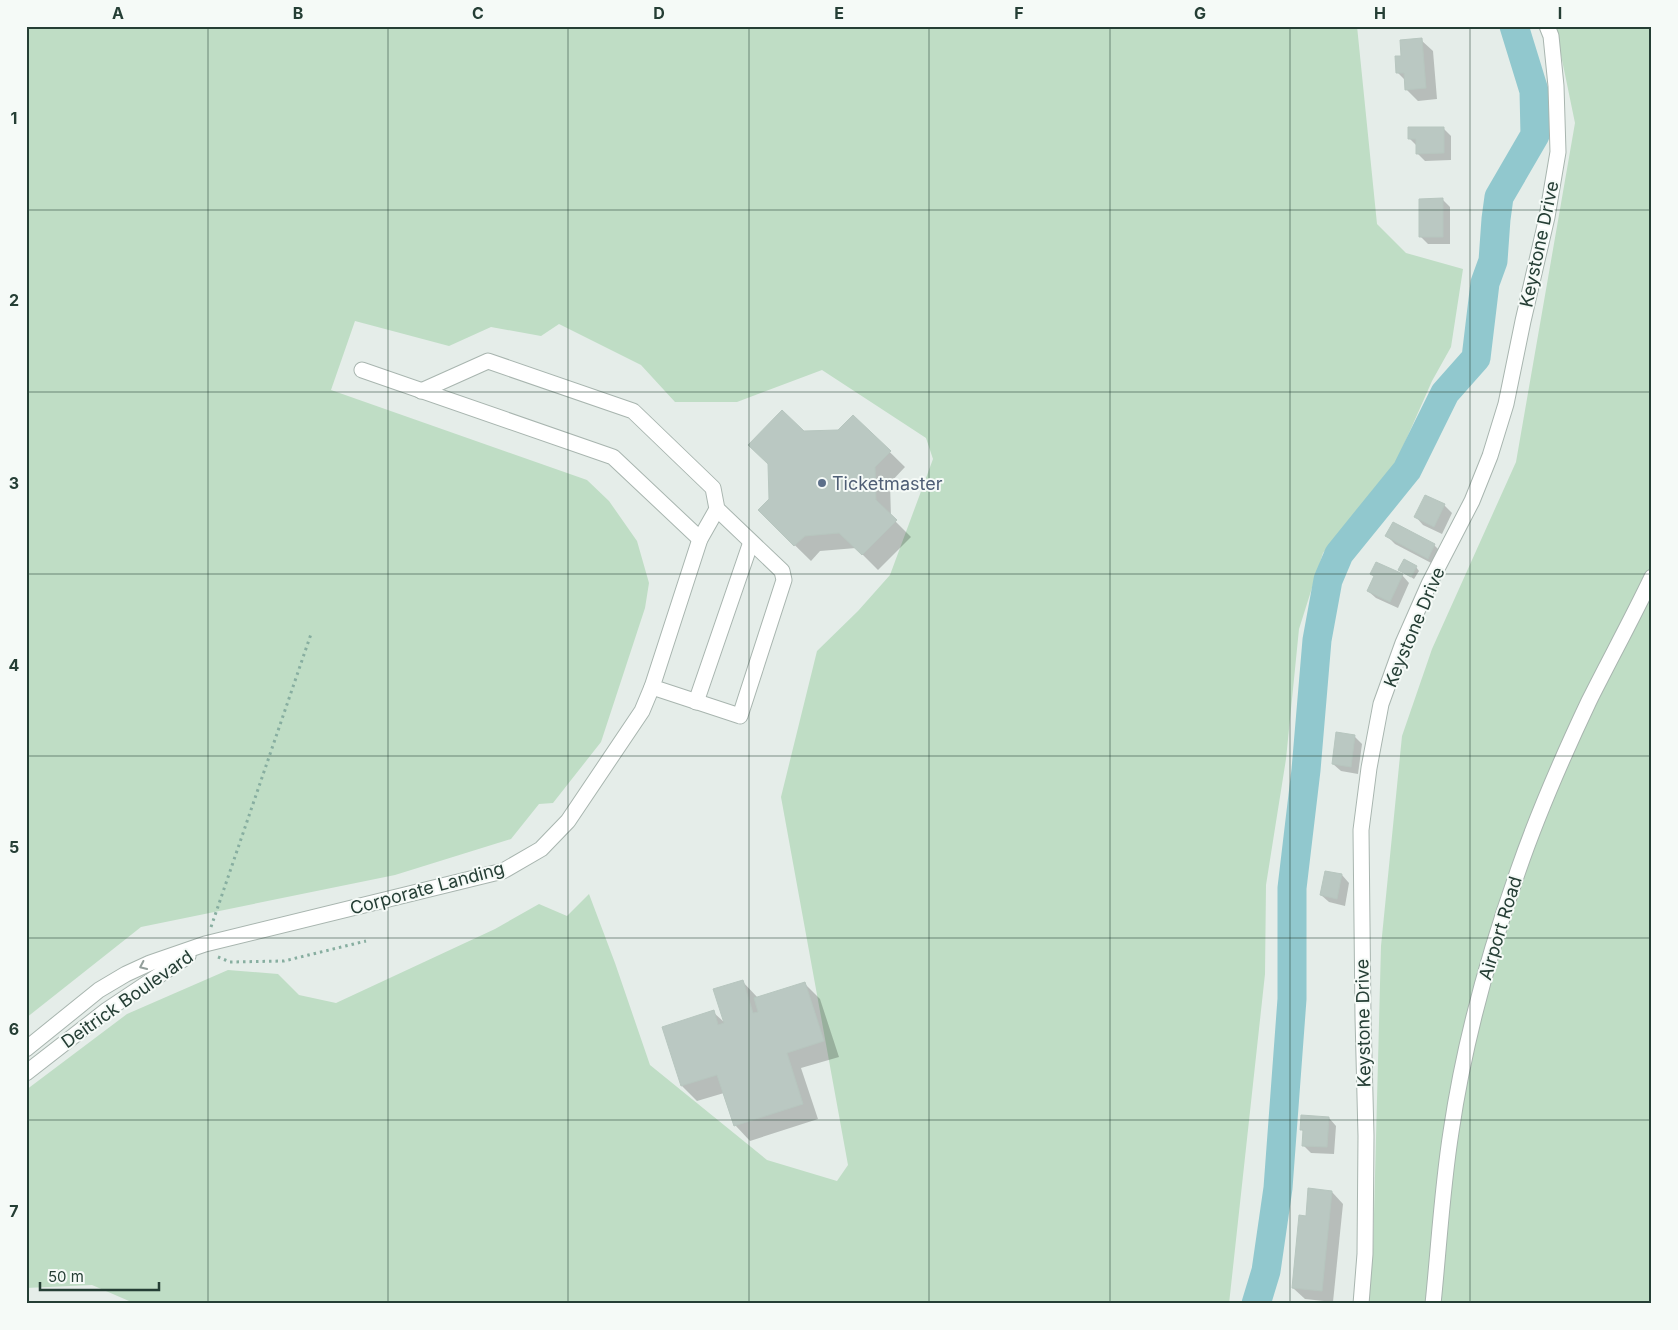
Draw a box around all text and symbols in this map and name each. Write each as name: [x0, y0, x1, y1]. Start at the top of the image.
text: A: [112, 3, 124, 23]
text: B: [293, 3, 303, 23]
text: C: [472, 3, 484, 23]
text: D: [653, 3, 665, 23]
text: E: [834, 3, 844, 23]
text: F: [1014, 3, 1024, 23]
text: G: [1194, 3, 1206, 23]
text: H: [1374, 3, 1386, 23]
text: I: [1558, 3, 1562, 23]
text: 1: [11, 108, 17, 128]
street label: Keystone Drive: [1515, 179, 1563, 309]
text: 2: [9, 290, 19, 310]
text: 3: [9, 473, 19, 493]
place label: Ticketmaster: [832, 473, 943, 494]
marker: Ticketmaster: [816, 477, 828, 489]
street label: Keystone Drive: [1379, 564, 1449, 690]
text: 4: [9, 655, 20, 675]
text: 5: [9, 837, 19, 857]
street label: Corporate Landing: [348, 857, 506, 919]
street label: Airport Road: [1474, 874, 1526, 982]
street label: Deitrick Boulevard: [57, 946, 197, 1052]
street label: Keystone Drive: [1351, 959, 1375, 1087]
one-way arrow: [139, 960, 148, 971]
text: 6: [9, 1019, 19, 1039]
text: 7: [9, 1201, 19, 1221]
scale bar: [40, 1260, 159, 1292]
text: 50 m: [48, 1267, 84, 1286]

